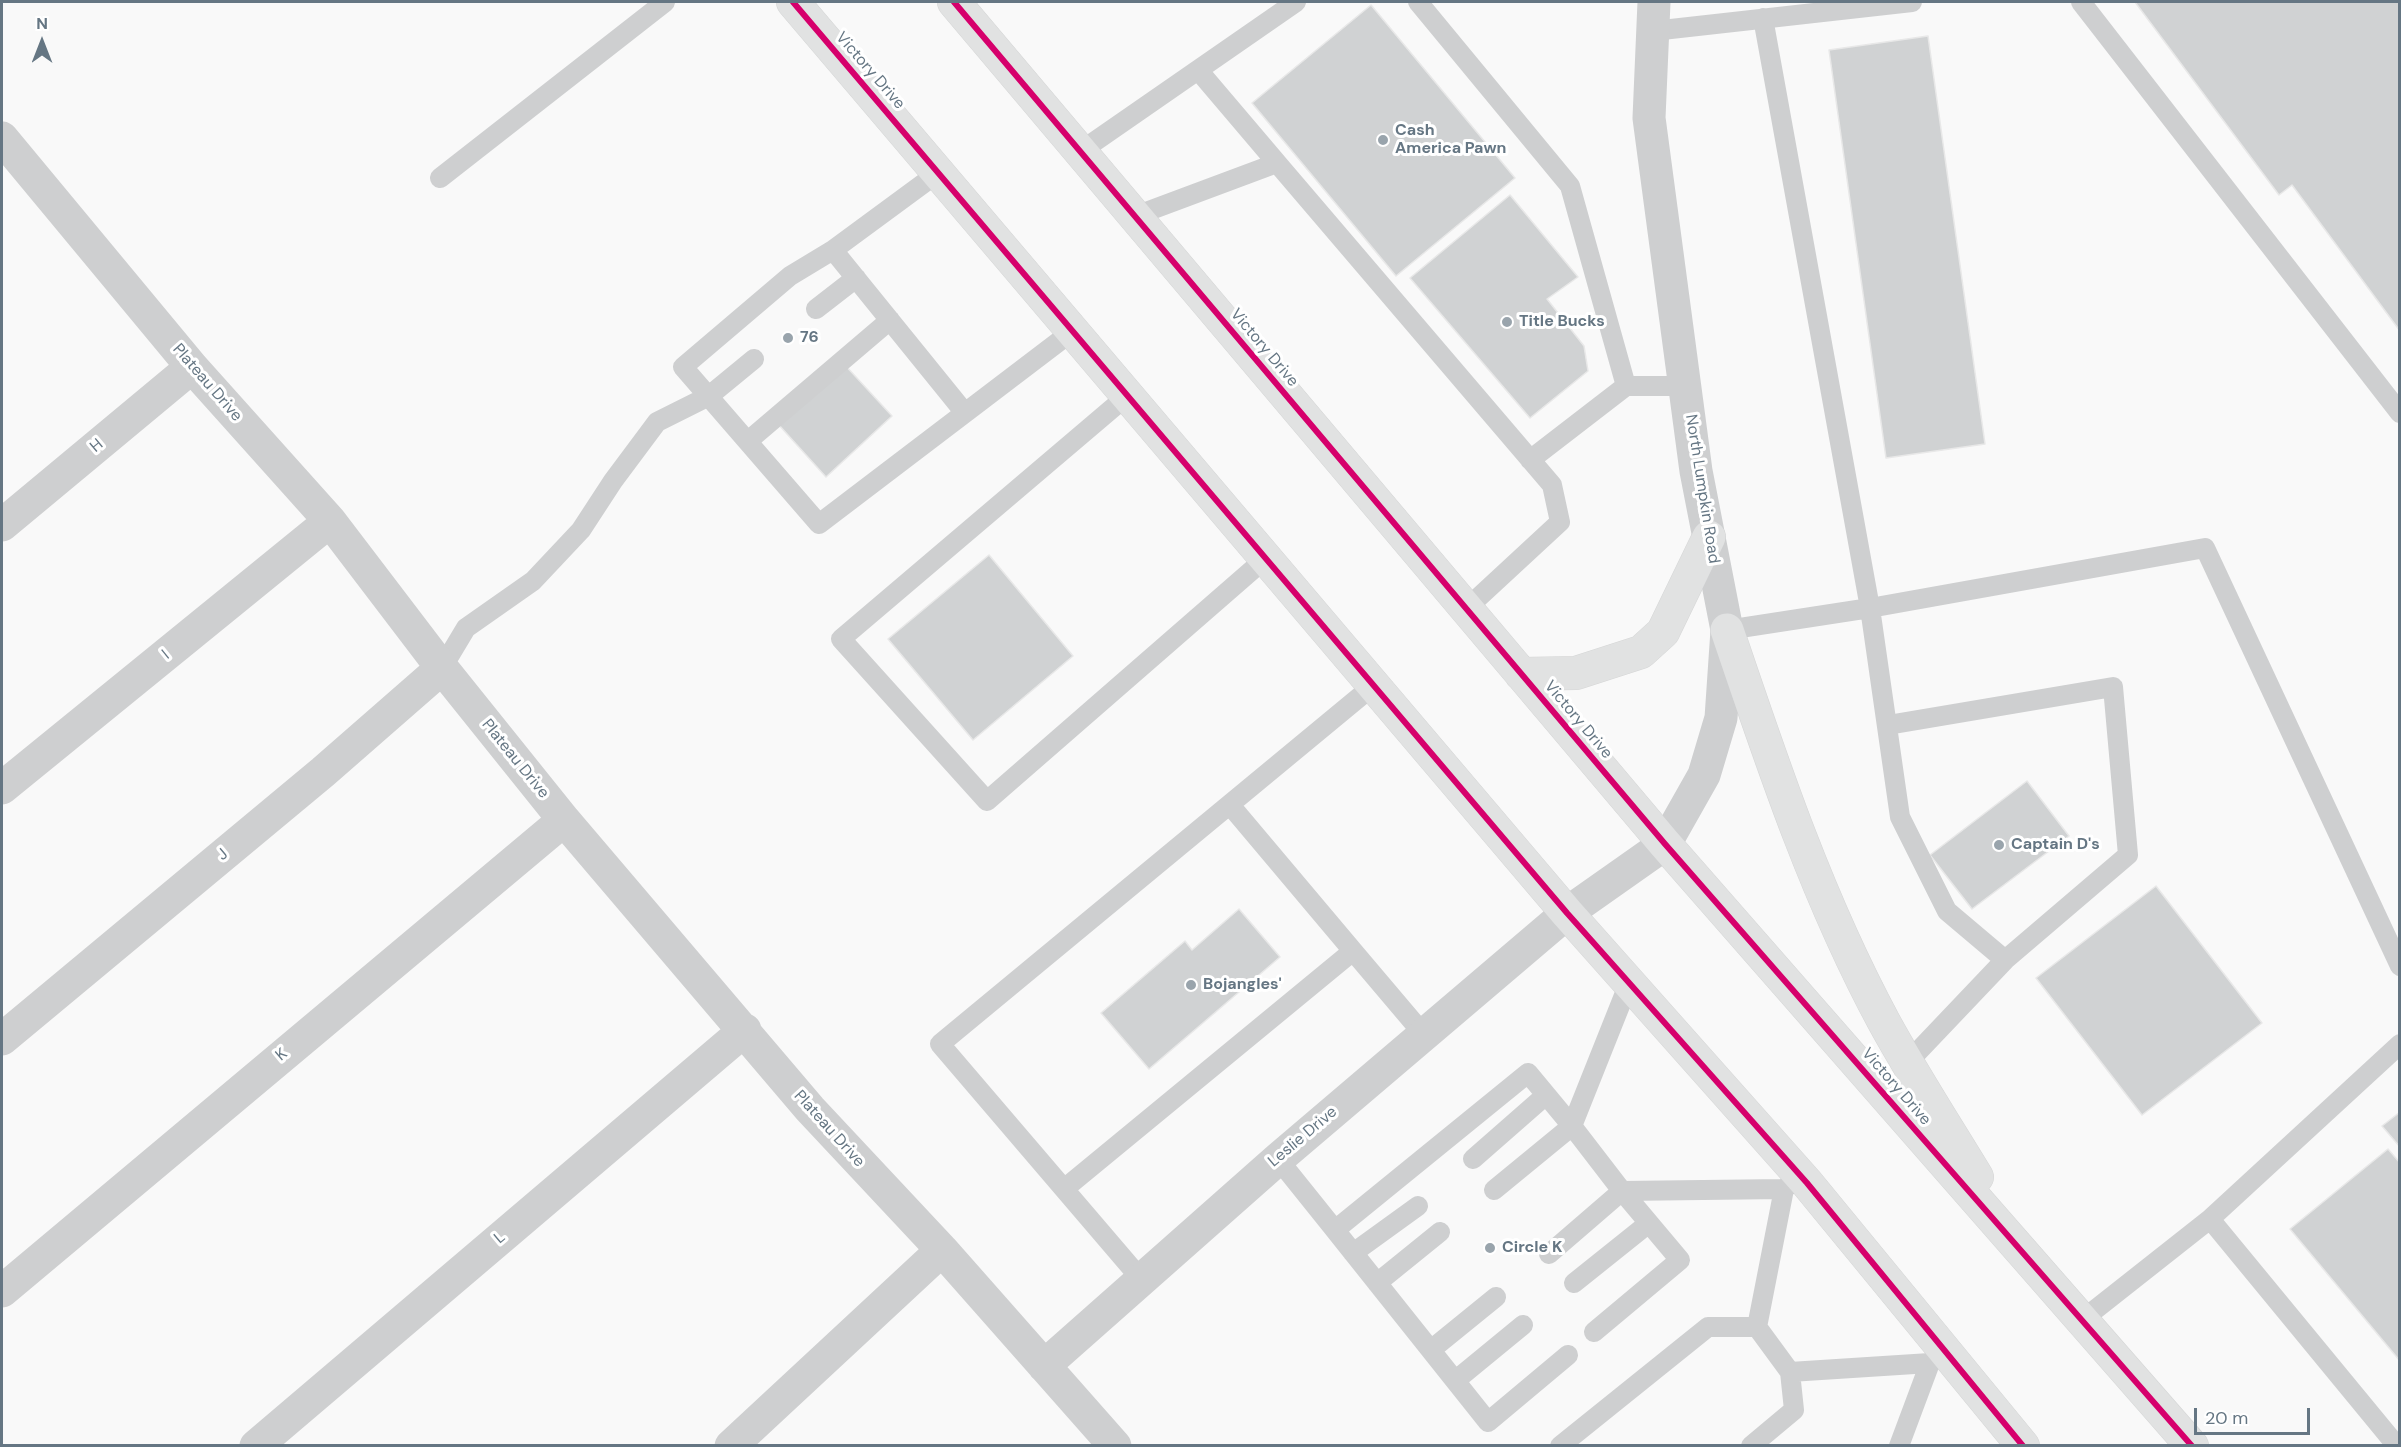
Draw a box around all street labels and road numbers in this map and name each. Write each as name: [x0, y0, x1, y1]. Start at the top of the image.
street label: Victory Drive: [831, 28, 909, 114]
street label: Victory Drive: [1226, 305, 1302, 391]
street label: Plateau Drive: [168, 340, 246, 426]
street label: North Lumpkin Road: [1681, 413, 1723, 565]
street label: H: [87, 435, 107, 457]
street label: I: [159, 646, 173, 664]
street label: Victory Drive: [1540, 677, 1616, 763]
street label: Plateau Drive: [477, 715, 553, 803]
street label: J: [214, 845, 232, 865]
street label: Victory Drive: [1857, 1044, 1935, 1130]
street label: K: [272, 1045, 292, 1065]
street label: Plateau Drive: [790, 1087, 868, 1171]
street label: Leslie Drive: [1265, 1103, 1341, 1171]
street label: L: [491, 1228, 509, 1248]

